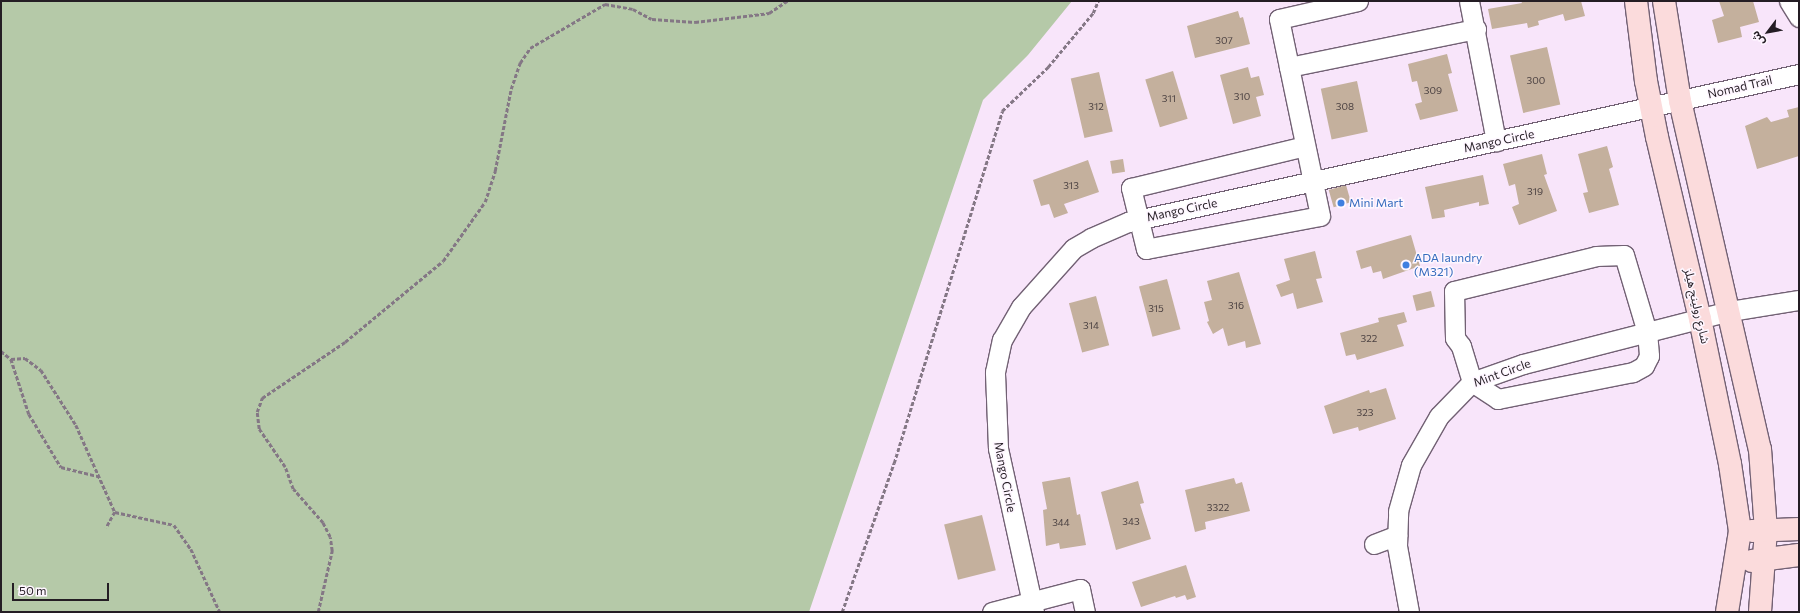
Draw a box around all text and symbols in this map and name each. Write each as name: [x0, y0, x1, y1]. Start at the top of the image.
north arrow: [1748, 12, 1788, 52]
text: ش: [1748, 29, 1767, 48]
house number: 307: [1215, 35, 1233, 47]
street label: Nomad Trail: [1706, 73, 1774, 101]
house number: 300: [1527, 75, 1545, 87]
house number: 309: [1424, 85, 1442, 97]
house number: 310: [1234, 91, 1250, 103]
house number: 311: [1162, 93, 1176, 105]
house number: 312: [1088, 101, 1104, 113]
house number: 308: [1336, 101, 1354, 113]
street label: Mango Circle: [1462, 127, 1536, 155]
house number: 313: [1063, 180, 1079, 192]
house number: 319: [1527, 186, 1543, 198]
street label: Mango Circle: [1145, 196, 1219, 224]
place label: Mini Mart: [1349, 196, 1403, 210]
marker: Mini Mart: [1336, 198, 1346, 208]
place label: ADA laundry (M321): [1414, 251, 1482, 279]
marker: ADA laundry (M321): [1401, 260, 1411, 270]
street label: شارع رولينج هيلز: [1681, 267, 1713, 345]
house number: 316: [1228, 300, 1244, 312]
house number: 315: [1148, 303, 1164, 315]
house number: 314: [1083, 320, 1099, 332]
house number: 322: [1361, 333, 1377, 345]
street label: Mint Circle: [1471, 356, 1533, 390]
house number: 323: [1357, 407, 1373, 419]
street label: Mango Circle: [991, 440, 1019, 514]
house number: 3322: [1207, 502, 1229, 514]
house number: 343: [1122, 516, 1140, 528]
house number: 344: [1052, 517, 1070, 529]
scale bar: [14, 575, 111, 601]
text: 50 m: [19, 583, 47, 597]

